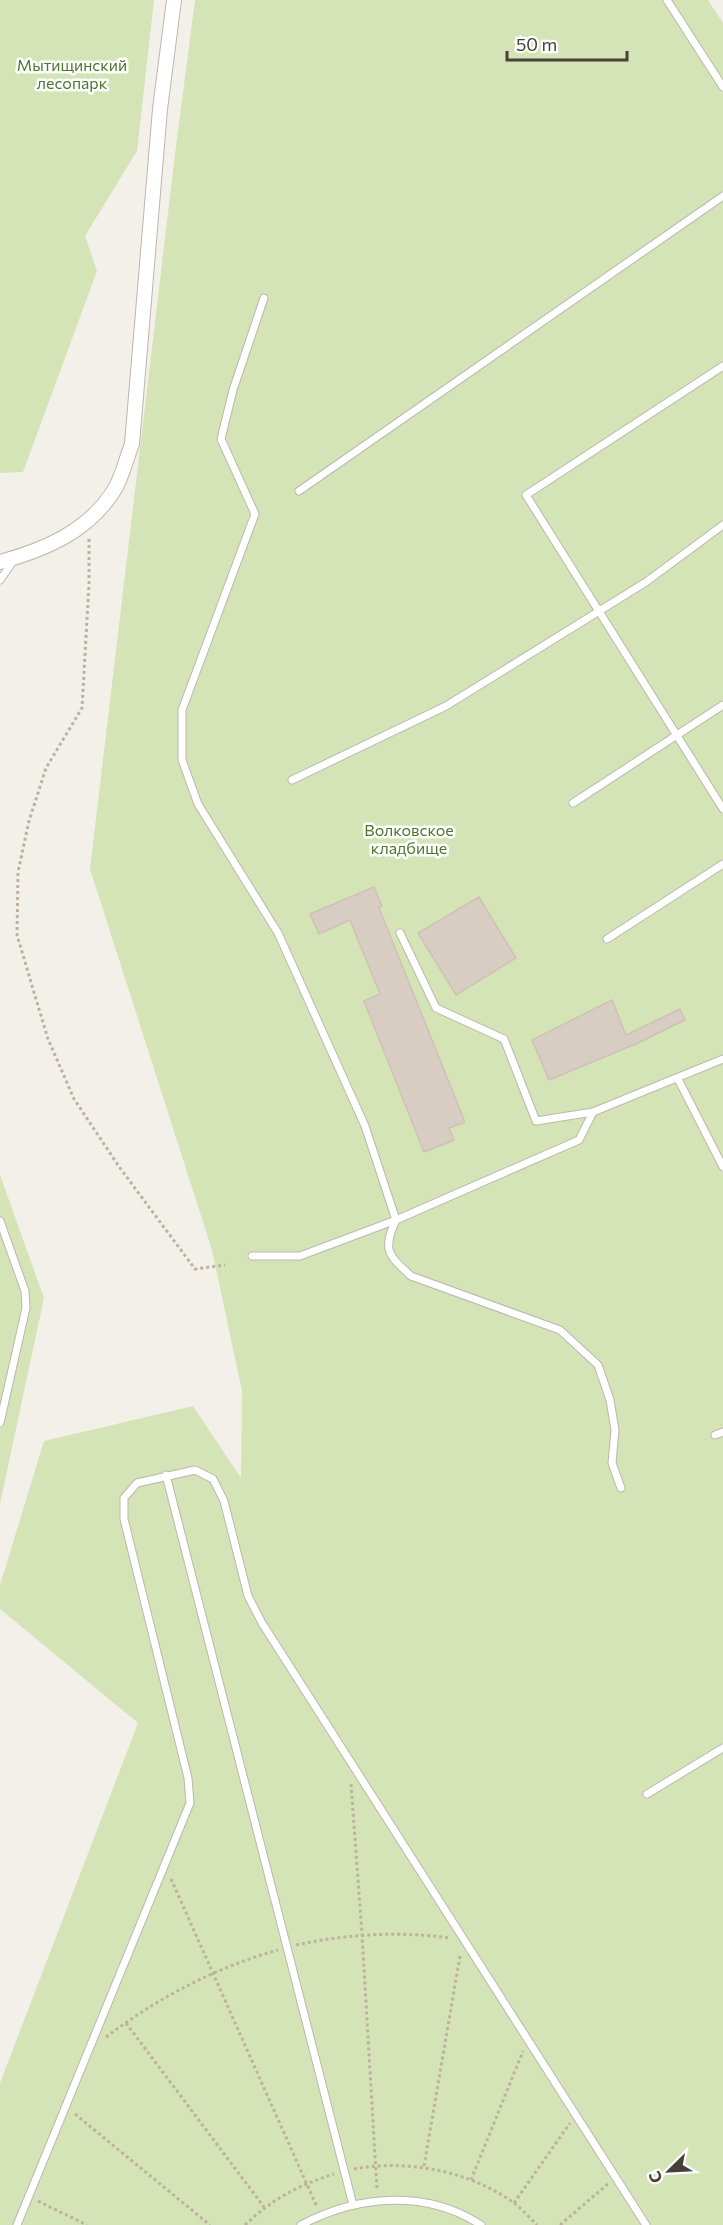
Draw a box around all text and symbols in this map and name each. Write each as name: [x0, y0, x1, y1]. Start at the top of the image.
scale bar: [507, 24, 627, 62]
text: 50 m: [516, 33, 557, 55]
park label: Мытищинский лесопарк: [17, 55, 127, 92]
park label: Волковское кладбище: [364, 820, 454, 857]
north arrow: [639, 2141, 699, 2201]
text: С: [644, 2168, 666, 2186]

